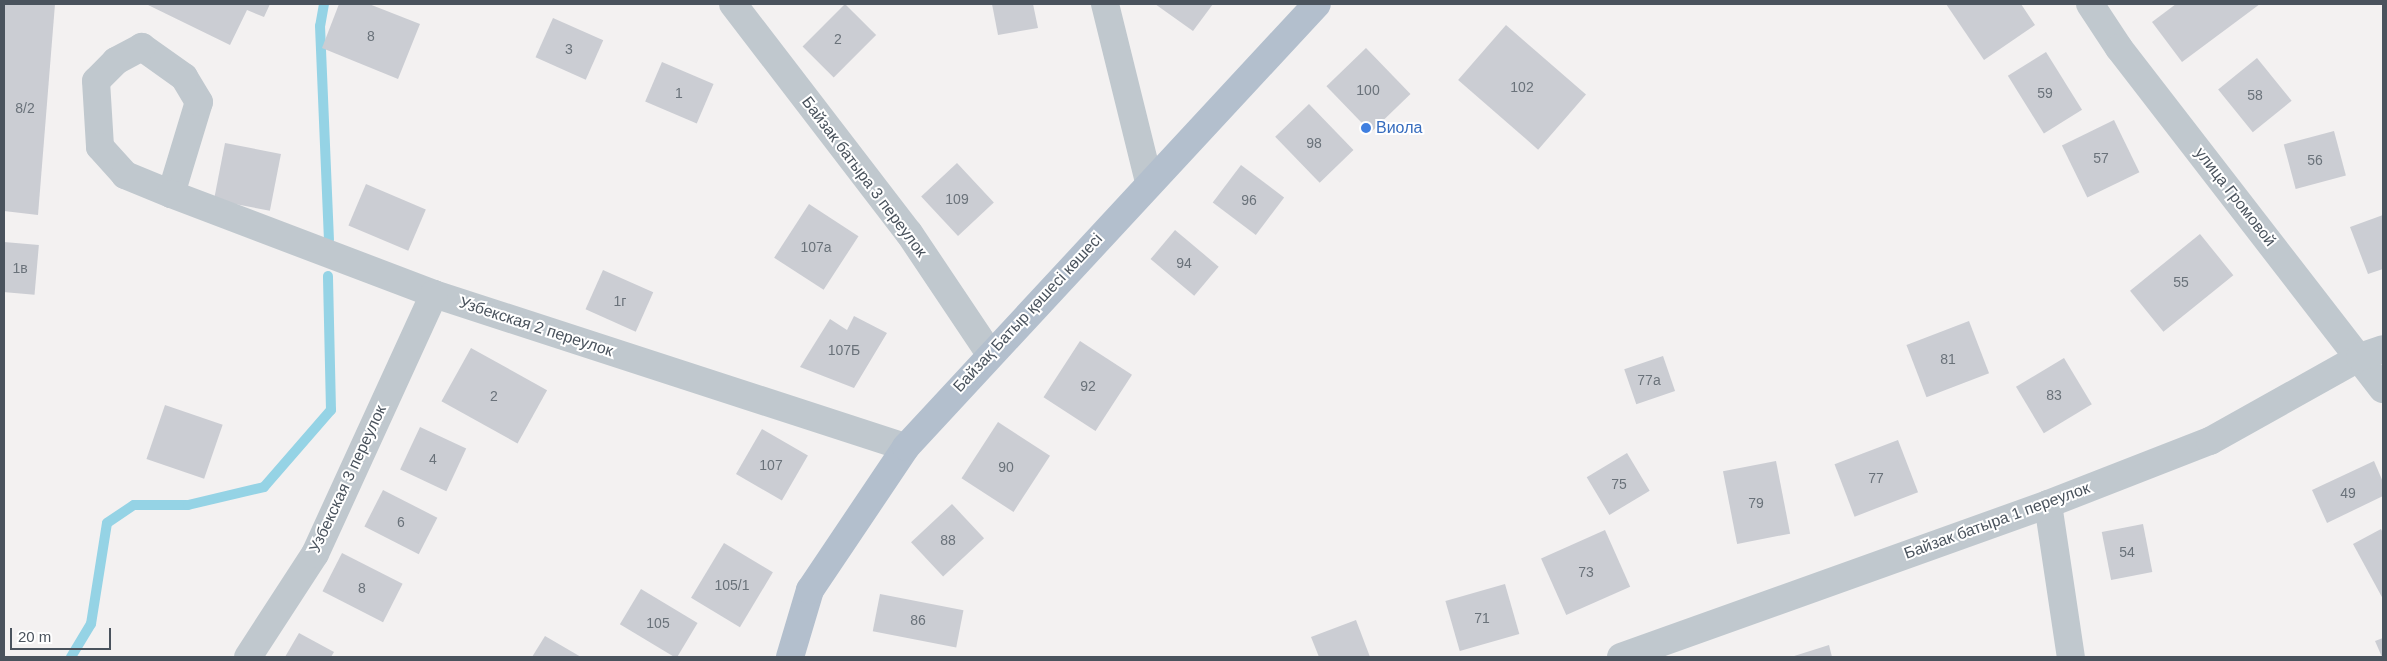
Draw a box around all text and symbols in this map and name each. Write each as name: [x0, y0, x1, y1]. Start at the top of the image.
house number: 8: [367, 28, 375, 44]
house number: 2: [834, 31, 842, 47]
house number: 3: [565, 41, 573, 57]
house number: 102: [1510, 79, 1534, 95]
house number: 100: [1356, 82, 1380, 98]
house number: 1: [675, 85, 683, 101]
house number: 59: [2037, 85, 2053, 101]
house number: 58: [2247, 87, 2263, 103]
street label: Байзак батыра 3 переулок: [797, 93, 931, 261]
house number: 8/2: [15, 100, 35, 116]
place label: Виола: [1376, 118, 1422, 138]
marker: Виола: [1360, 122, 1372, 134]
house number: 98: [1306, 135, 1322, 151]
street label: улица Громовой: [2190, 144, 2280, 250]
house number: 57: [2093, 150, 2109, 166]
house number: 56: [2307, 152, 2323, 168]
house number: 109: [945, 191, 969, 207]
house number: 96: [1241, 192, 1257, 208]
street label: Байзақ Батыр қөшесі көшесі: [949, 230, 1107, 396]
house number: 107а: [800, 239, 832, 255]
house number: 94: [1176, 255, 1192, 271]
house number: 1в: [12, 260, 28, 276]
house number: 55: [2173, 274, 2189, 290]
street label: Узбекская 2 переулок: [457, 293, 615, 361]
house number: 1г: [614, 293, 626, 309]
house number: 107Б: [828, 342, 860, 358]
house number: 81: [1940, 351, 1956, 367]
house number: 77а: [1637, 372, 1661, 388]
house number: 92: [1080, 378, 1096, 394]
house number: 83: [2046, 387, 2062, 403]
house number: 2: [490, 388, 498, 404]
street label: Узбекская 3 переулок: [305, 402, 391, 556]
house number: 4: [429, 451, 437, 467]
house number: 107: [759, 457, 783, 473]
house number: 90: [998, 459, 1014, 475]
house number: 77: [1868, 470, 1884, 486]
house number: 75: [1611, 476, 1627, 492]
street label: Байзак батыра 1 переулок: [1902, 478, 2092, 564]
house number: 49: [2340, 485, 2356, 501]
house number: 79: [1748, 495, 1764, 511]
house number: 6: [397, 514, 405, 530]
house number: 88: [940, 532, 956, 548]
house number: 54: [2119, 544, 2135, 560]
house number: 73: [1578, 564, 1594, 580]
house number: 105/1: [714, 577, 750, 593]
house number: 8: [358, 580, 366, 596]
house number: 71: [1474, 610, 1490, 626]
house number: 86: [910, 612, 926, 628]
house number: 105: [646, 615, 670, 631]
scale bar: [12, 618, 114, 650]
text: 20 m: [18, 628, 51, 645]

